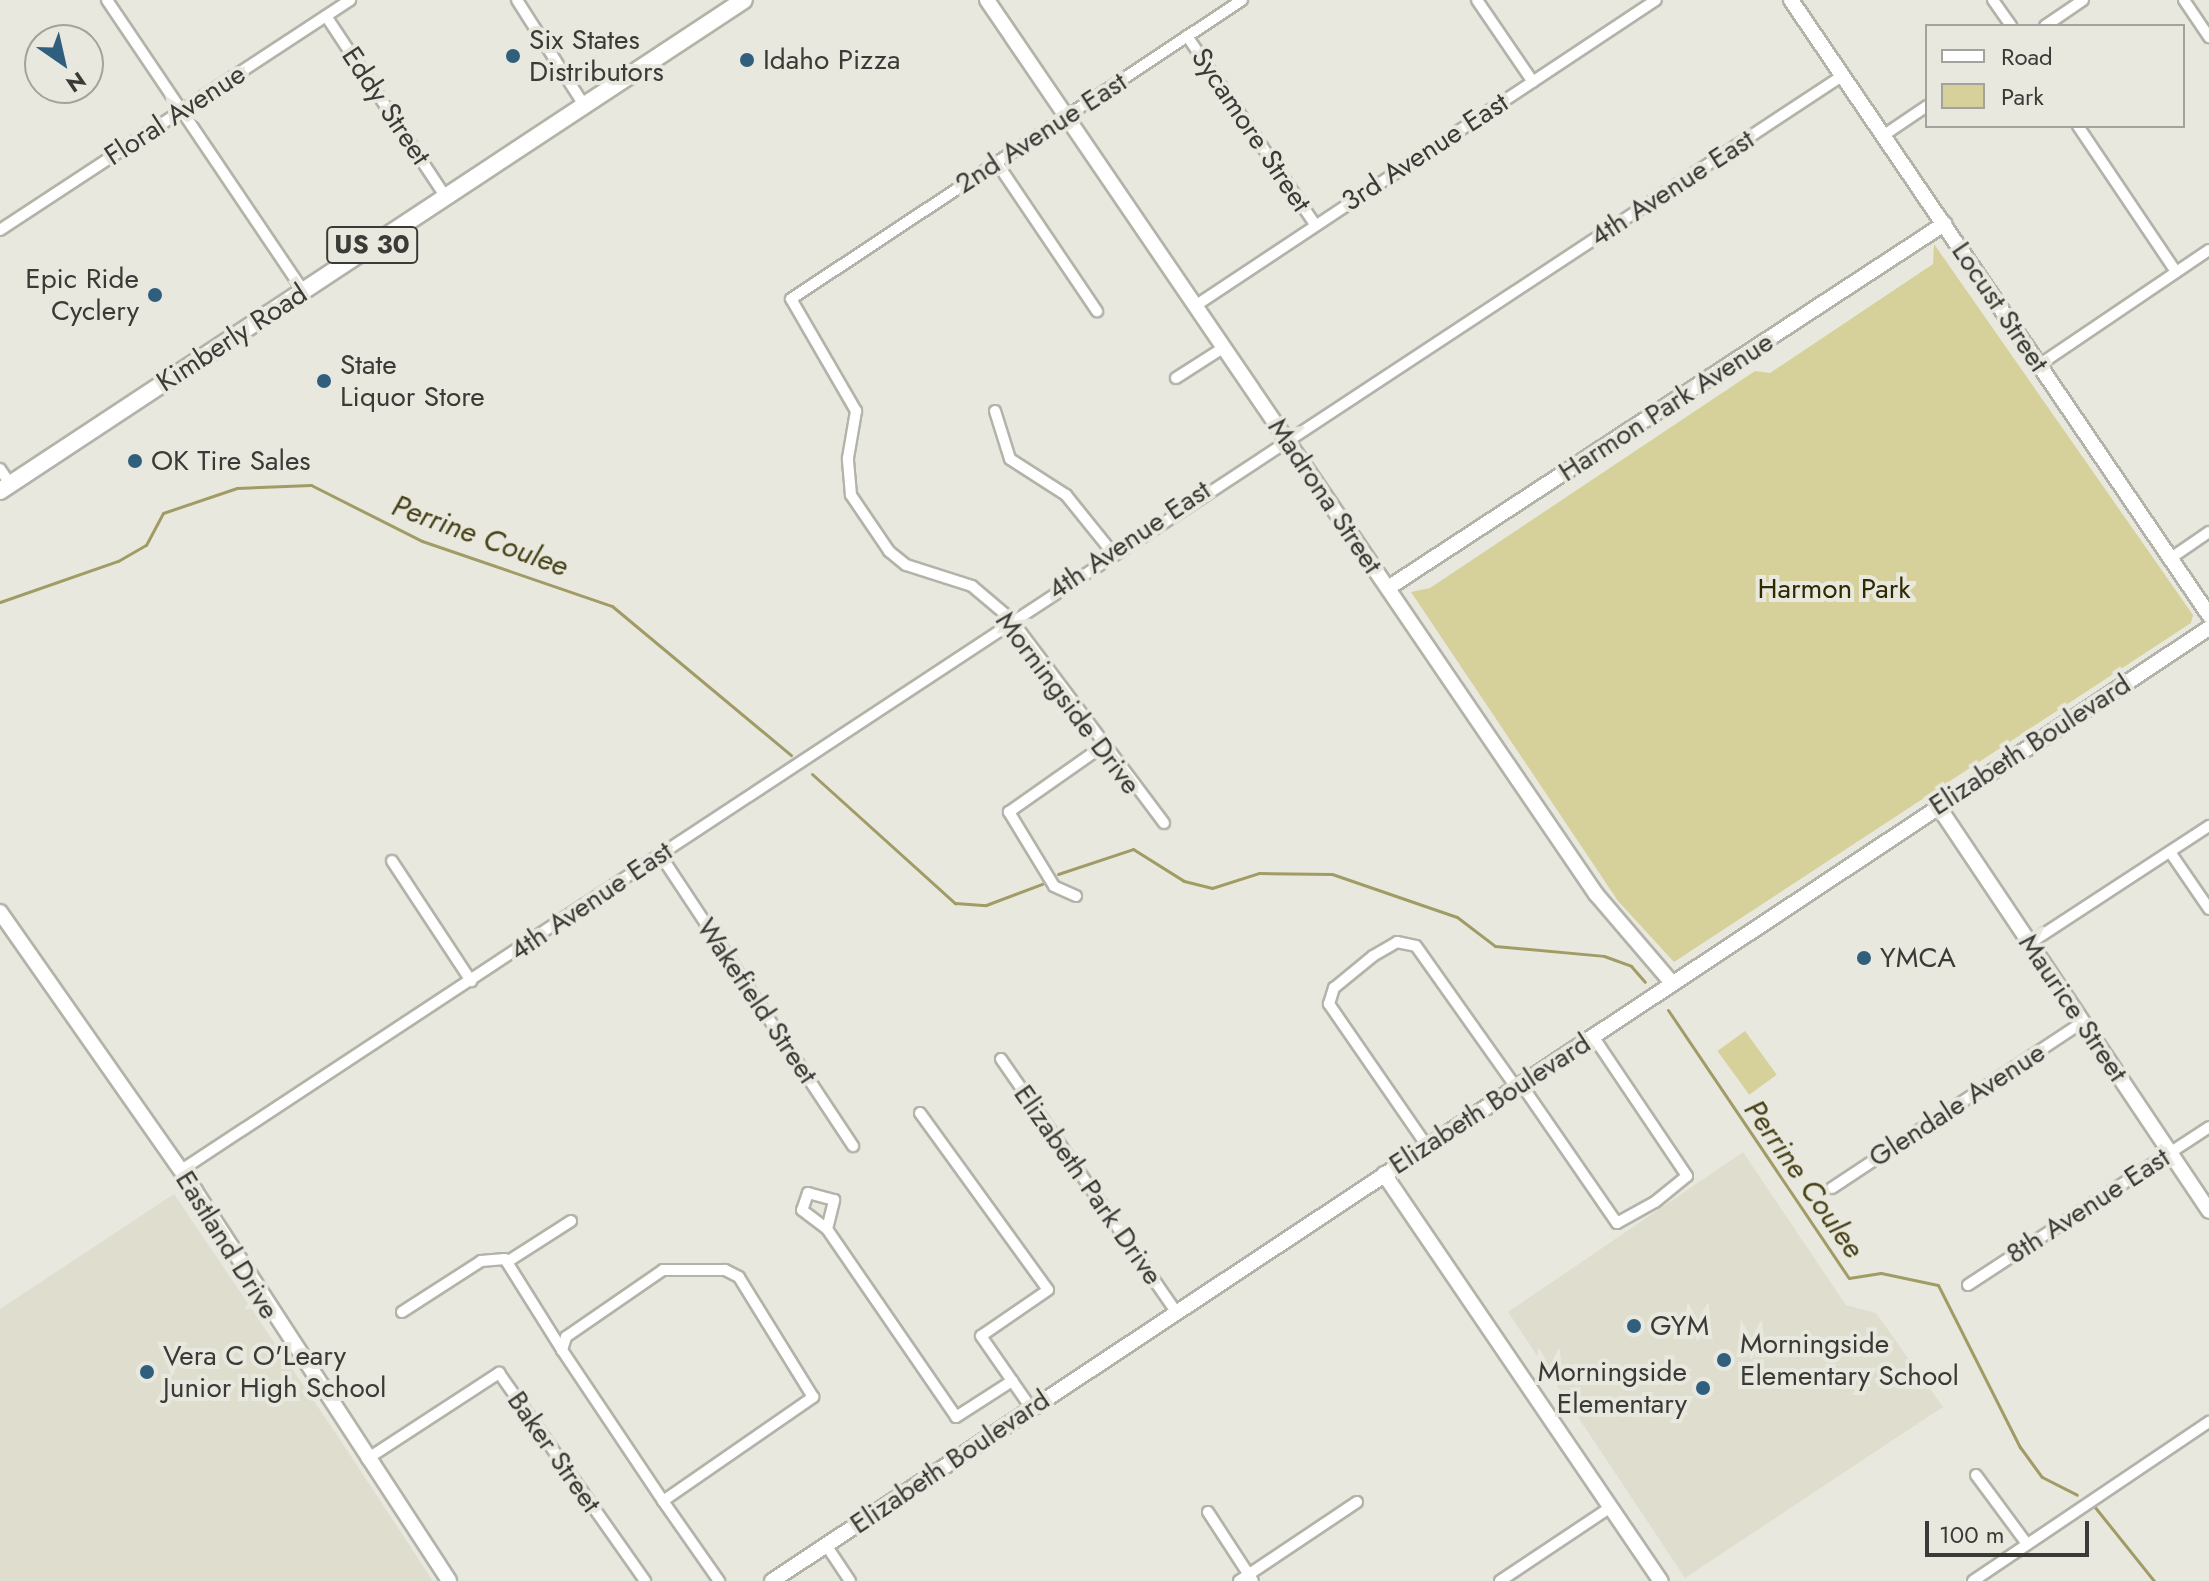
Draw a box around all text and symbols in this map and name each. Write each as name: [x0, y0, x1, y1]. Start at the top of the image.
place label: Six States Distributors: [529, 23, 664, 89]
north arrow: [24, 24, 104, 104]
legend: [1925, 24, 2185, 128]
text: Road: [2001, 39, 2053, 74]
street label: Eddy Street: [334, 41, 438, 171]
street label: Sycamore Street: [1184, 42, 1318, 218]
place label: Idaho Pizza: [763, 43, 900, 77]
marker: Six States Distributors: [504, 47, 522, 65]
marker: Idaho Pizza: [738, 51, 756, 69]
street label: Floral Avenue: [98, 57, 252, 173]
text: N: [60, 64, 92, 100]
street label: 2nd Avenue East: [949, 65, 1133, 201]
text: Park: [2001, 79, 2044, 114]
street label: 3rd Avenue East: [1335, 86, 1515, 218]
street label: 4th Avenue East: [1584, 123, 1760, 253]
road number: US 30: [326, 223, 418, 267]
street label: Locust Street: [1944, 236, 2056, 378]
place label: Epic Ride Cyclery: [25, 262, 139, 328]
street label: Kimberly Road: [151, 277, 313, 399]
marker: Epic Ride Cyclery: [146, 286, 164, 304]
street label: Harmon Park Avenue: [1553, 325, 1779, 489]
place label: State Liquor Store: [340, 348, 485, 414]
marker: State Liquor Store: [315, 372, 333, 390]
street label: Madrona Street: [1261, 412, 1389, 580]
place label: OK Tire Sales: [151, 444, 311, 478]
marker: OK Tire Sales: [126, 452, 144, 470]
street label: 4th Avenue East: [1041, 473, 1217, 607]
water label: Perrine Coulee: [387, 487, 573, 585]
park label: Harmon Park: [1757, 572, 1911, 606]
street label: Morningside Drive: [988, 605, 1148, 801]
street label: Elizabeth Boulevard: [1923, 667, 2137, 823]
street label: 4th Avenue East: [503, 834, 679, 968]
street label: Wakefield Street: [689, 912, 825, 1090]
street label: Maurice Street: [2011, 928, 2135, 1088]
place label: YMCA: [1880, 941, 1956, 975]
marker: YMCA: [1855, 949, 1873, 967]
street label: Elizabeth Boulevard: [1383, 1026, 1597, 1182]
street label: Glendale Avenue: [1863, 1036, 2051, 1174]
street label: Elizabeth Park Drive: [1006, 1079, 1170, 1291]
water label: Perrine Coulee: [1736, 1093, 1872, 1265]
street label: 8th Avenue East: [2000, 1141, 2176, 1271]
street label: Eastland Drive: [168, 1165, 286, 1325]
place label: GYM: [1650, 1309, 1709, 1343]
marker: GYM: [1625, 1317, 1643, 1335]
place label: Morningside Elementary School: [1740, 1327, 1959, 1393]
place label: Vera C O'Leary Junior High School: [163, 1339, 386, 1405]
marker: Morningside Elementary School: [1715, 1351, 1733, 1369]
place label: Morningside Elementary: [1538, 1355, 1687, 1421]
marker: Vera C O'Leary Junior High School: [138, 1363, 156, 1381]
marker: Morningside Elementary: [1694, 1379, 1712, 1397]
street label: Elizabeth Boulevard: [844, 1383, 1056, 1541]
street label: Baker Street: [500, 1385, 608, 1519]
scale bar: [1929, 1505, 2093, 1555]
text: 100 m: [1939, 1517, 2005, 1552]

